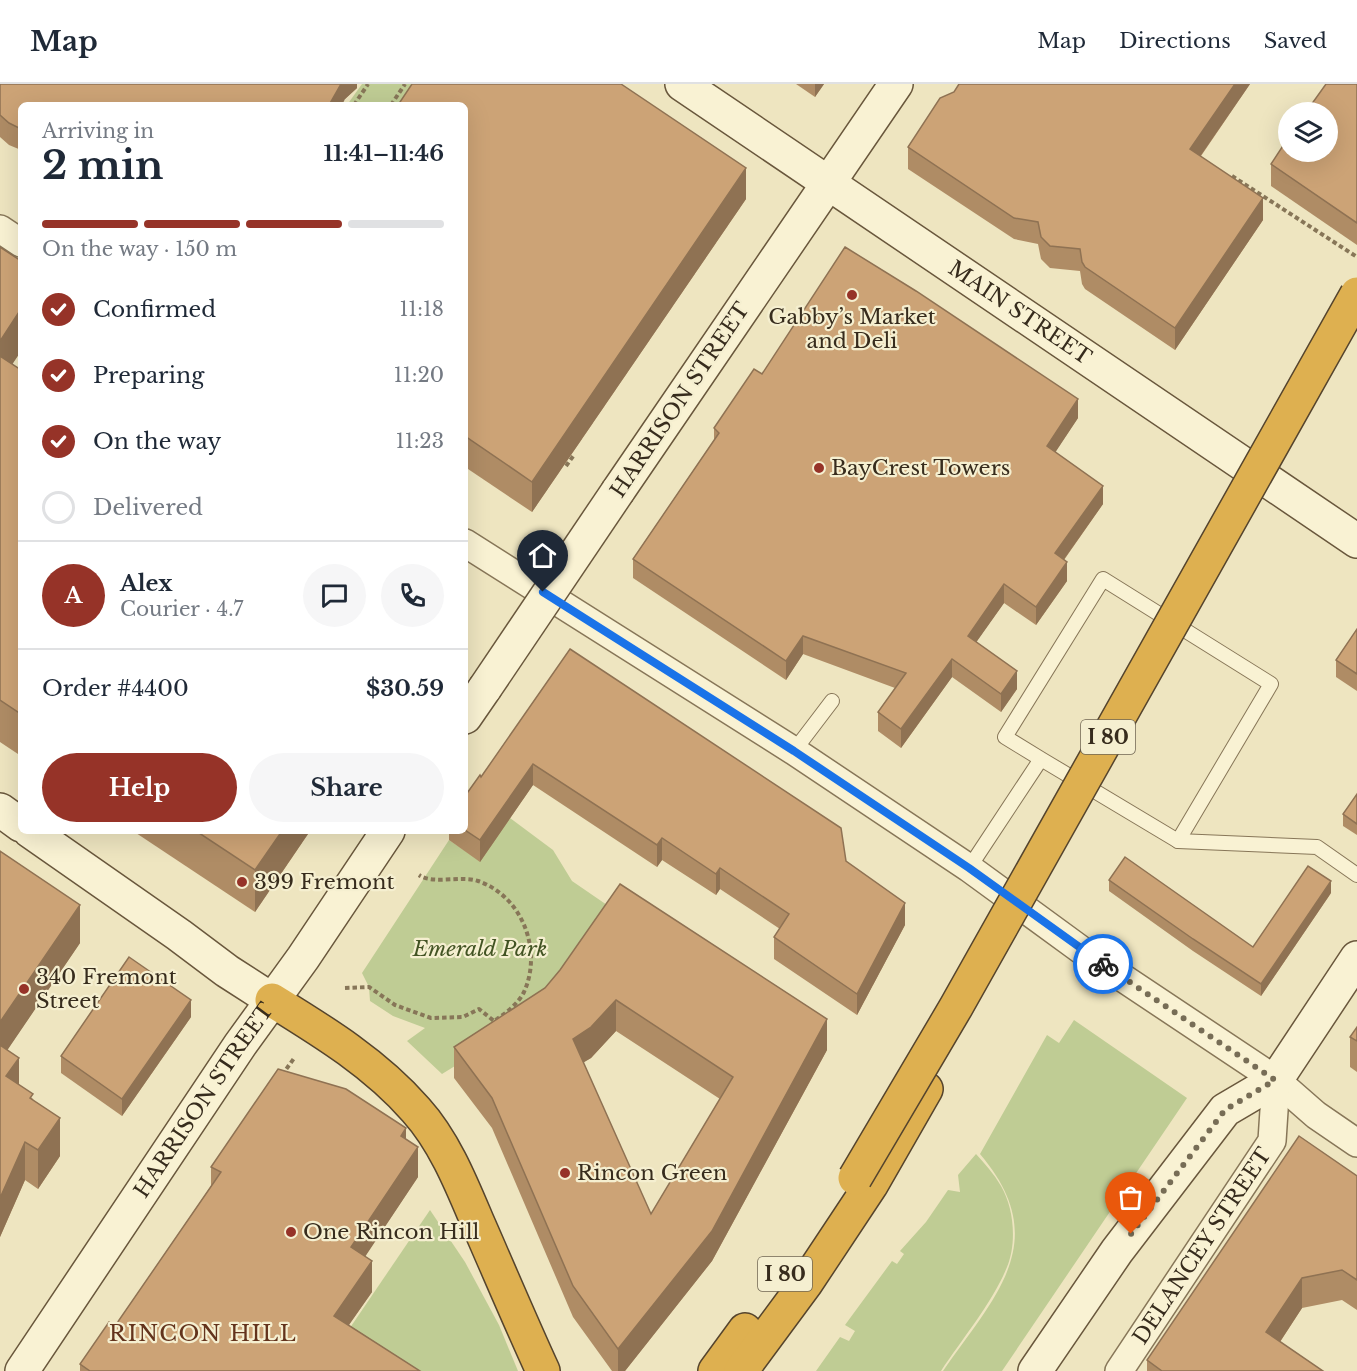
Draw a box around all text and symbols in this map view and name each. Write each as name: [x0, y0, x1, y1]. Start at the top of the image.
text: Map: [30, 24, 98, 59]
text: Map: [1037, 28, 1086, 54]
text: Directions: [1119, 28, 1231, 54]
text: Saved: [1264, 28, 1327, 54]
map controls: [1278, 102, 1338, 162]
button: layers: [1278, 102, 1338, 162]
text: Arriving in: [42, 119, 154, 143]
text: 11:41–11:46: [323, 140, 444, 167]
text: 2 min: [42, 141, 163, 190]
text: On the way · 150 m: [42, 237, 237, 261]
street label: MAIN STREET: [943, 255, 1096, 370]
marker: Gabby’s Market and Deli: [845, 288, 859, 302]
icon: check: [42, 293, 75, 326]
text: Confirmed: [93, 296, 216, 323]
text: 11:18: [399, 297, 444, 321]
street label: HARRISON STREET: [605, 297, 755, 502]
place label: Gabby’s Market and Deli: [768, 304, 936, 354]
icon: check: [42, 359, 75, 392]
text: Preparing: [93, 362, 204, 389]
text: 11:20: [394, 363, 444, 387]
icon: check: [42, 425, 75, 458]
text: On the way: [93, 428, 221, 455]
text: 11:23: [396, 429, 444, 453]
place label: BayCrest Towers: [831, 455, 1010, 481]
marker: BayCrest Towers: [812, 461, 826, 475]
text: Delivered: [93, 494, 203, 521]
pin: [517, 530, 568, 592]
icon: home: [526, 539, 559, 572]
button: chat: [303, 564, 366, 627]
button: phone: [381, 564, 444, 627]
text: Alex: [120, 570, 173, 597]
text: A: [65, 582, 82, 609]
text: Courier · 4.7: [120, 597, 243, 621]
text: Order #4400: [42, 675, 189, 702]
text: $30.59: [366, 675, 444, 702]
road number: I 80: [1081, 720, 1135, 754]
button: Help: [42, 753, 237, 822]
button: Share: [249, 753, 444, 822]
place label: 399 Fremont: [254, 869, 394, 895]
marker: 399 Fremont: [235, 875, 249, 889]
courier: [1073, 934, 1133, 994]
park label: Emerald Park: [412, 936, 547, 962]
icon: bike: [1087, 948, 1120, 981]
place label: 340 Fremont Street: [36, 964, 177, 1014]
marker: 340 Fremont Street: [17, 982, 31, 996]
street label: HARRISON STREET: [129, 998, 279, 1203]
street label: DELANCEY STREET: [1127, 1143, 1277, 1349]
place label: Rincon Green: [577, 1160, 727, 1186]
marker: Rincon Green: [558, 1166, 572, 1180]
pin: [1105, 1172, 1156, 1234]
icon: bag: [1114, 1181, 1147, 1214]
place label: One Rincon Hill: [303, 1219, 479, 1245]
marker: One Rincon Hill: [284, 1225, 298, 1239]
road number: I 80: [758, 1257, 812, 1291]
district label: RINCON HILL: [109, 1320, 297, 1347]

